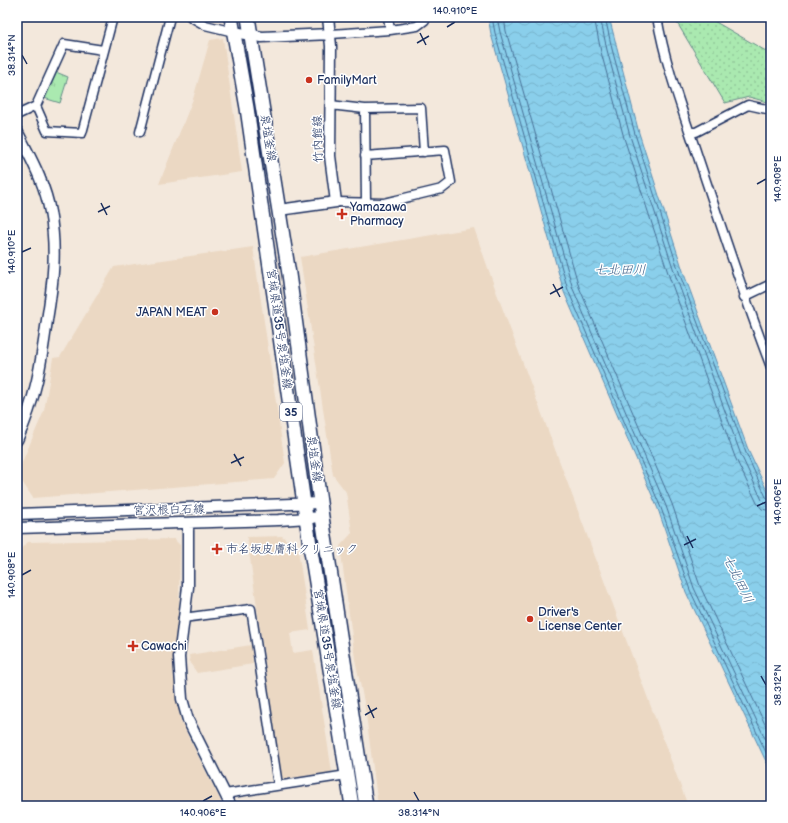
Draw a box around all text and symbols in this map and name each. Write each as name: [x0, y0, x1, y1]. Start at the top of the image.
text: 140.910°E: [433, 5, 478, 17]
text: 38.314°N: [6, 34, 18, 76]
place label: FamilyMart: [317, 73, 377, 88]
marker: FamilyMart: [304, 75, 314, 85]
street label: 泉塩釜線: [257, 113, 279, 163]
street label: 竹内館線: [310, 115, 326, 163]
text: 140.908°E: [772, 155, 784, 202]
place label: Yamazawa Pharmacy: [349, 200, 407, 229]
marker: Yamazawa Pharmacy: [337, 209, 347, 219]
text: 140.910°E: [6, 229, 18, 274]
water label: 七北田川: [594, 262, 646, 278]
street label: 宮城県道35号泉塩釜線: [263, 267, 295, 391]
place label: JAPAN MEAT: [136, 305, 208, 320]
marker: JAPAN MEAT: [210, 307, 220, 317]
road number: 35: [280, 403, 302, 421]
street label: 泉塩釜線: [303, 434, 325, 484]
text: 140.906°E: [772, 478, 784, 525]
street label: 宮沢根白石線: [133, 502, 205, 518]
place label: 市名坂皮膚科クリニック: [226, 542, 358, 557]
marker: 市名坂皮膚科クリニック: [211, 543, 223, 555]
text: 140.908°E: [6, 551, 18, 598]
water label: 七北田川: [719, 552, 757, 606]
street label: 宮城県道35号泉塩釜線: [310, 587, 344, 711]
place label: Driver's License Center: [538, 605, 622, 634]
marker: Driver's License Center: [525, 614, 535, 624]
place label: Cawachi: [141, 639, 187, 654]
marker: Cawachi: [128, 641, 138, 651]
text: 38.312°N: [772, 664, 784, 706]
text: 140.906°E: [180, 807, 227, 819]
text: 38.314°N: [398, 807, 440, 819]

